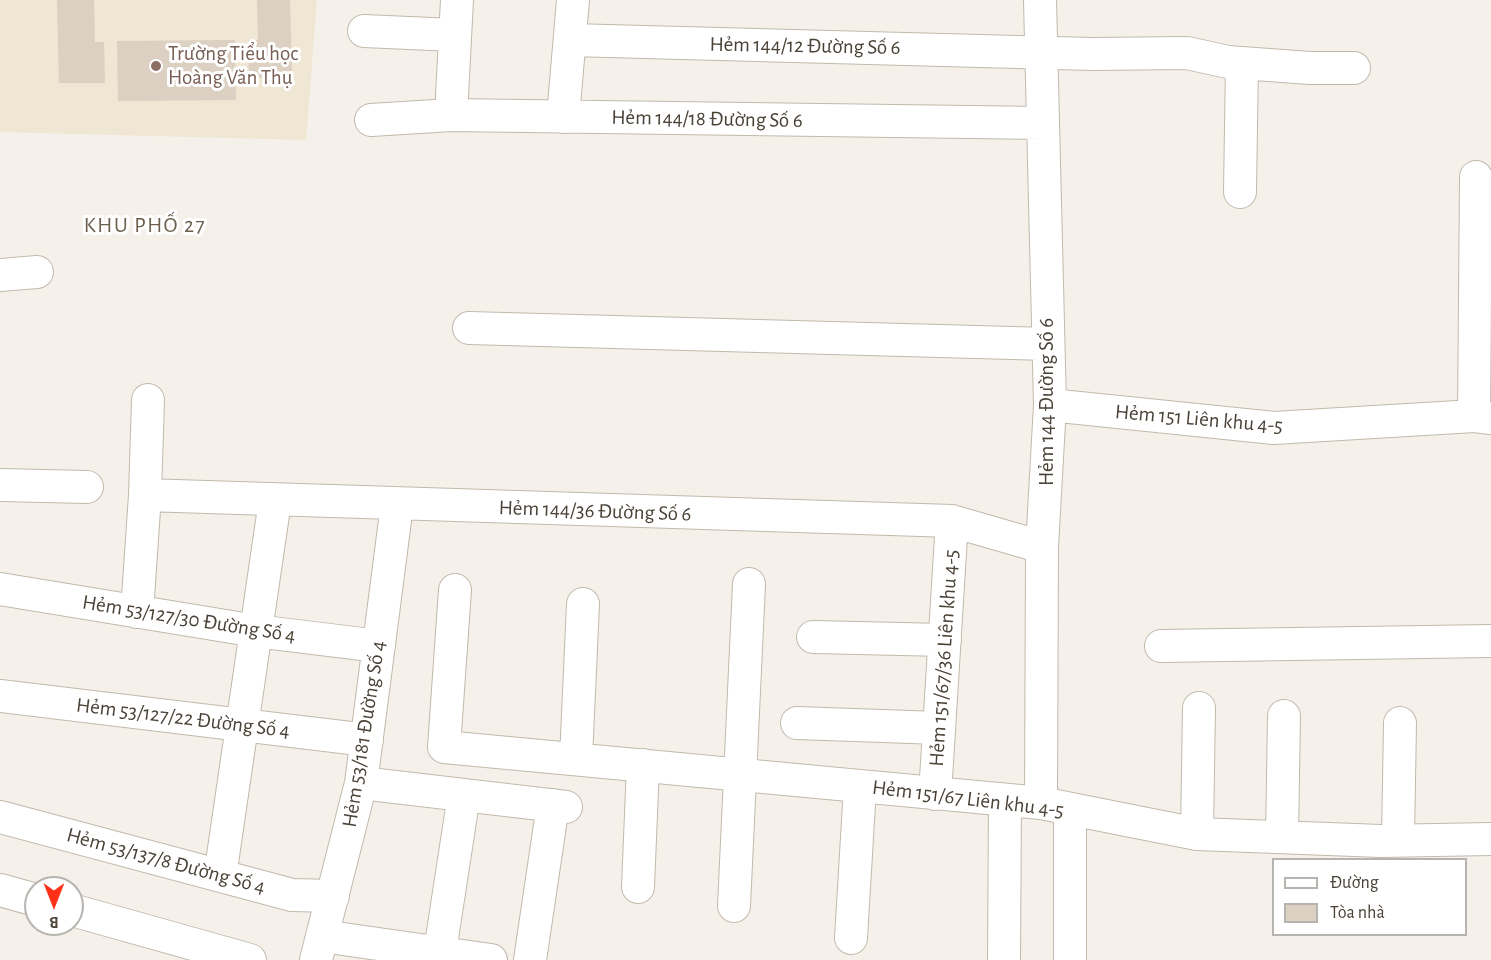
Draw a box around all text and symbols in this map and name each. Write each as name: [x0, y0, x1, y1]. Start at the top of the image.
street label: Hẻm 144/12 Đường Số 6: [709, 32, 901, 60]
place label: Trường Tiểu học Hoàng Văn Thụ: [168, 41, 298, 91]
marker: Trường Tiểu học Hoàng Văn Thụ: [149, 59, 163, 73]
street label: Hẻm 144/18 Đường Số 6: [611, 105, 803, 133]
district label: KHU PHỐ 27: [84, 212, 206, 238]
street label: Hẻm 144 Đường Số 6: [1034, 318, 1060, 486]
street label: Hẻm 151 Liên khu 4-5: [1114, 399, 1284, 439]
street label: Hẻm 144/36 Đường Số 6: [498, 495, 692, 527]
street label: Hẻm 151/67/36 Liên khu 4-5: [924, 549, 964, 767]
street label: Hẻm 53/127/30 Đường Số 4: [81, 590, 297, 648]
street label: Hẻm 53/181 Đường Số 4: [337, 639, 391, 829]
street label: Hẻm 53/127/22 Đường Số 4: [75, 692, 291, 744]
street label: Hẻm 151/67 Liên khu 4-5: [871, 775, 1065, 823]
street label: Hẻm 53/137/8 Đường Số 4: [64, 822, 268, 900]
legend: [1272, 858, 1467, 936]
text: Đường: [1330, 874, 1379, 892]
north arrow: [24, 876, 84, 936]
text: Tòa nhà: [1330, 904, 1385, 922]
text: B: [49, 914, 59, 930]

